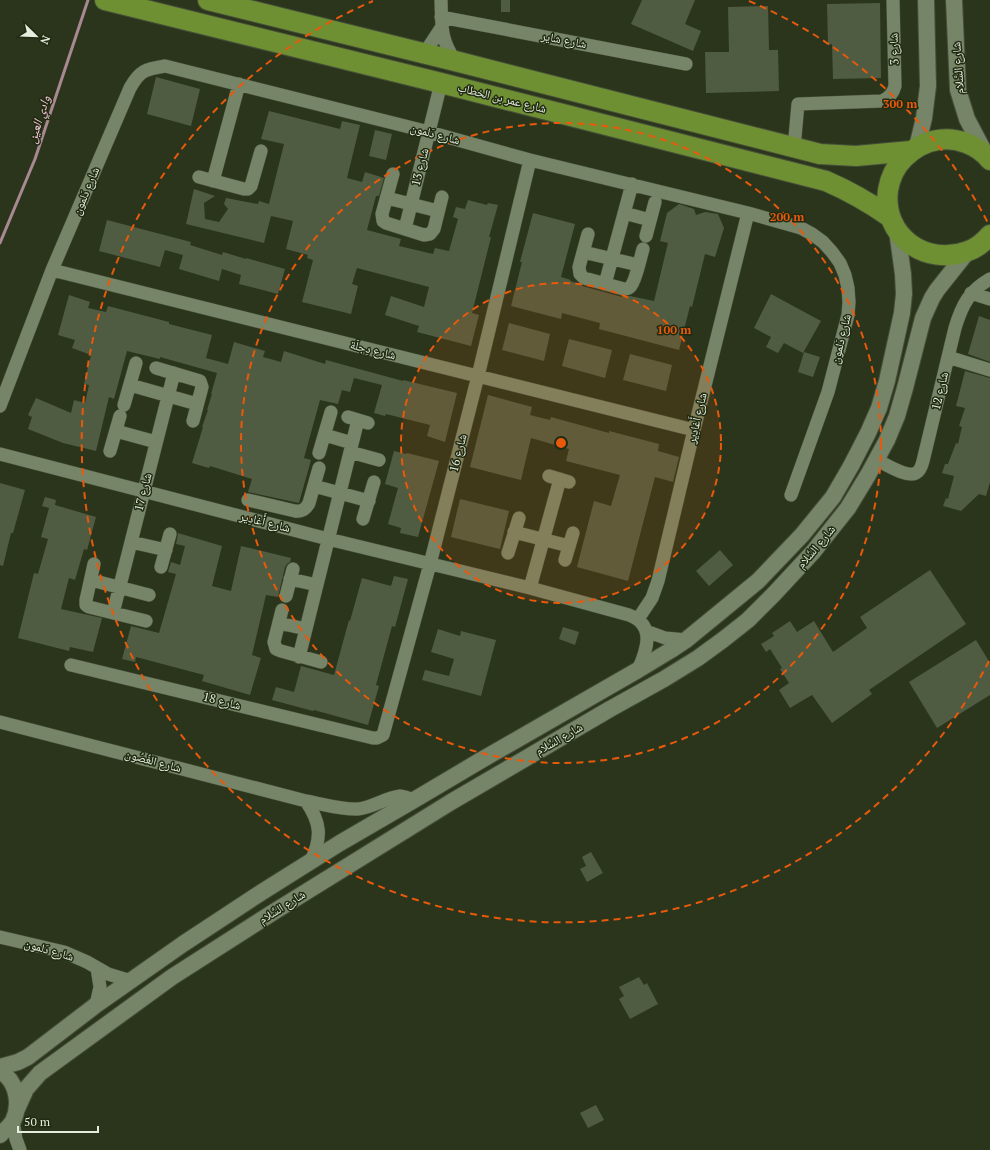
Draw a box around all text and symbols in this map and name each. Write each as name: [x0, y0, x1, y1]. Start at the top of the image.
north arrow: [16, 16, 56, 56]
street label: شارع شاير: [539, 28, 588, 52]
text: N: [37, 33, 53, 47]
street label: شارع 3: [885, 33, 903, 65]
street label: شارع السَّلام: [948, 41, 968, 95]
street label: شارع عمر بن الخطاب: [456, 79, 548, 117]
water label: وادي العين: [22, 93, 56, 146]
text: 300 m: [883, 96, 917, 111]
street label: شارع دَلمون: [408, 120, 462, 148]
street label: شارع 13: [408, 146, 432, 188]
street label: شارع دَلمون: [69, 164, 103, 218]
text: 200 m: [770, 209, 804, 224]
street label: شارع دَلمون: [827, 312, 855, 366]
text: 100 m: [657, 322, 691, 337]
street label: شارع دِجلَة: [348, 337, 398, 363]
street label: شارع 12: [928, 370, 952, 412]
street label: شارع أَغادِير: [682, 391, 711, 446]
street label: شارع 16: [446, 432, 470, 474]
centre of rings: [554, 436, 568, 450]
street label: شارع 17: [131, 471, 155, 513]
street label: شارع أَغادِير: [237, 507, 292, 536]
street label: شارع السَّلام: [793, 522, 839, 572]
street label: شارع 18: [201, 689, 243, 713]
street label: شارع السَّلام: [532, 719, 586, 759]
street label: شارع الغُصُون: [123, 746, 183, 776]
street label: شارع السَّلام: [256, 886, 308, 928]
street label: شارع دَلمون: [22, 935, 76, 965]
scale bar: [18, 1108, 98, 1134]
text: 50 m: [24, 1114, 51, 1129]

